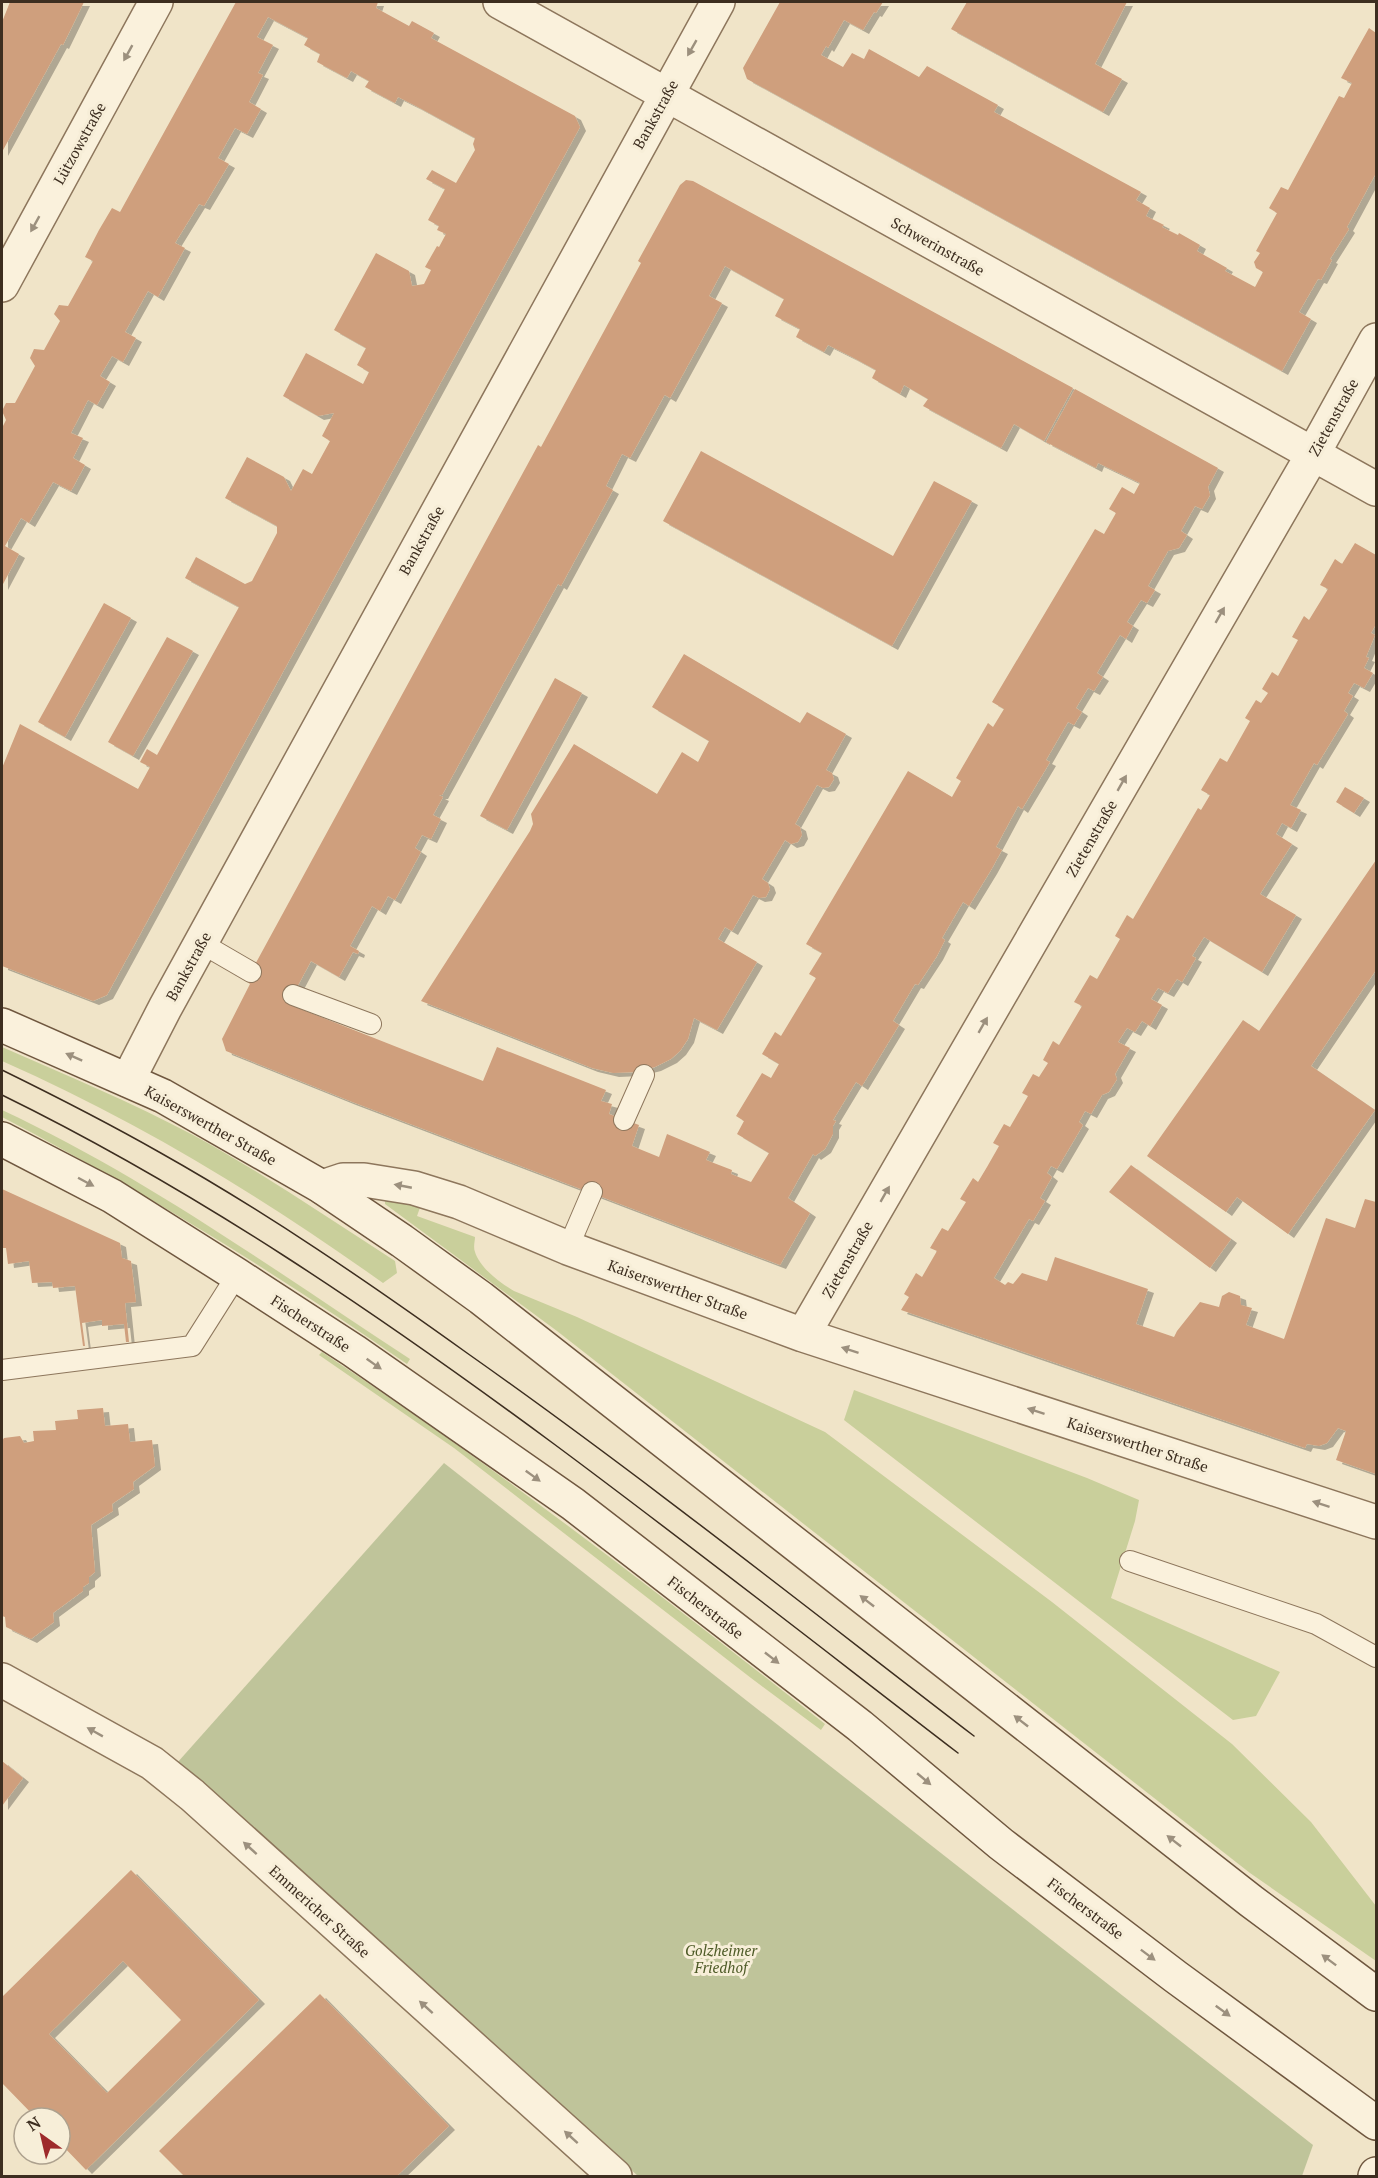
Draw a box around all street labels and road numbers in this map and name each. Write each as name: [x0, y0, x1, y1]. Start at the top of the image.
street label: Bankstraße: [628, 76, 682, 152]
street label: Lützowstraße: [48, 98, 110, 188]
street label: Schwerinstraße: [888, 212, 988, 280]
street label: Zietenstraße: [1303, 375, 1363, 459]
street label: Bankstraße: [394, 502, 448, 578]
street label: Zietenstraße: [1061, 796, 1121, 880]
street label: Bankstraße: [161, 928, 215, 1004]
street label: Kaiserswerther Straße: [142, 1080, 280, 1170]
street label: Zietenstraße: [817, 1217, 877, 1301]
street label: Kaiserswerther Straße: [605, 1254, 751, 1324]
street label: Fischerstraße: [267, 1290, 355, 1356]
street label: Kaiserswerther Straße: [1065, 1412, 1211, 1476]
street label: Fischerstraße: [664, 1571, 748, 1643]
street label: Emmericher Straße: [265, 1860, 375, 1962]
street label: Fischerstraße: [1044, 1873, 1128, 1943]

